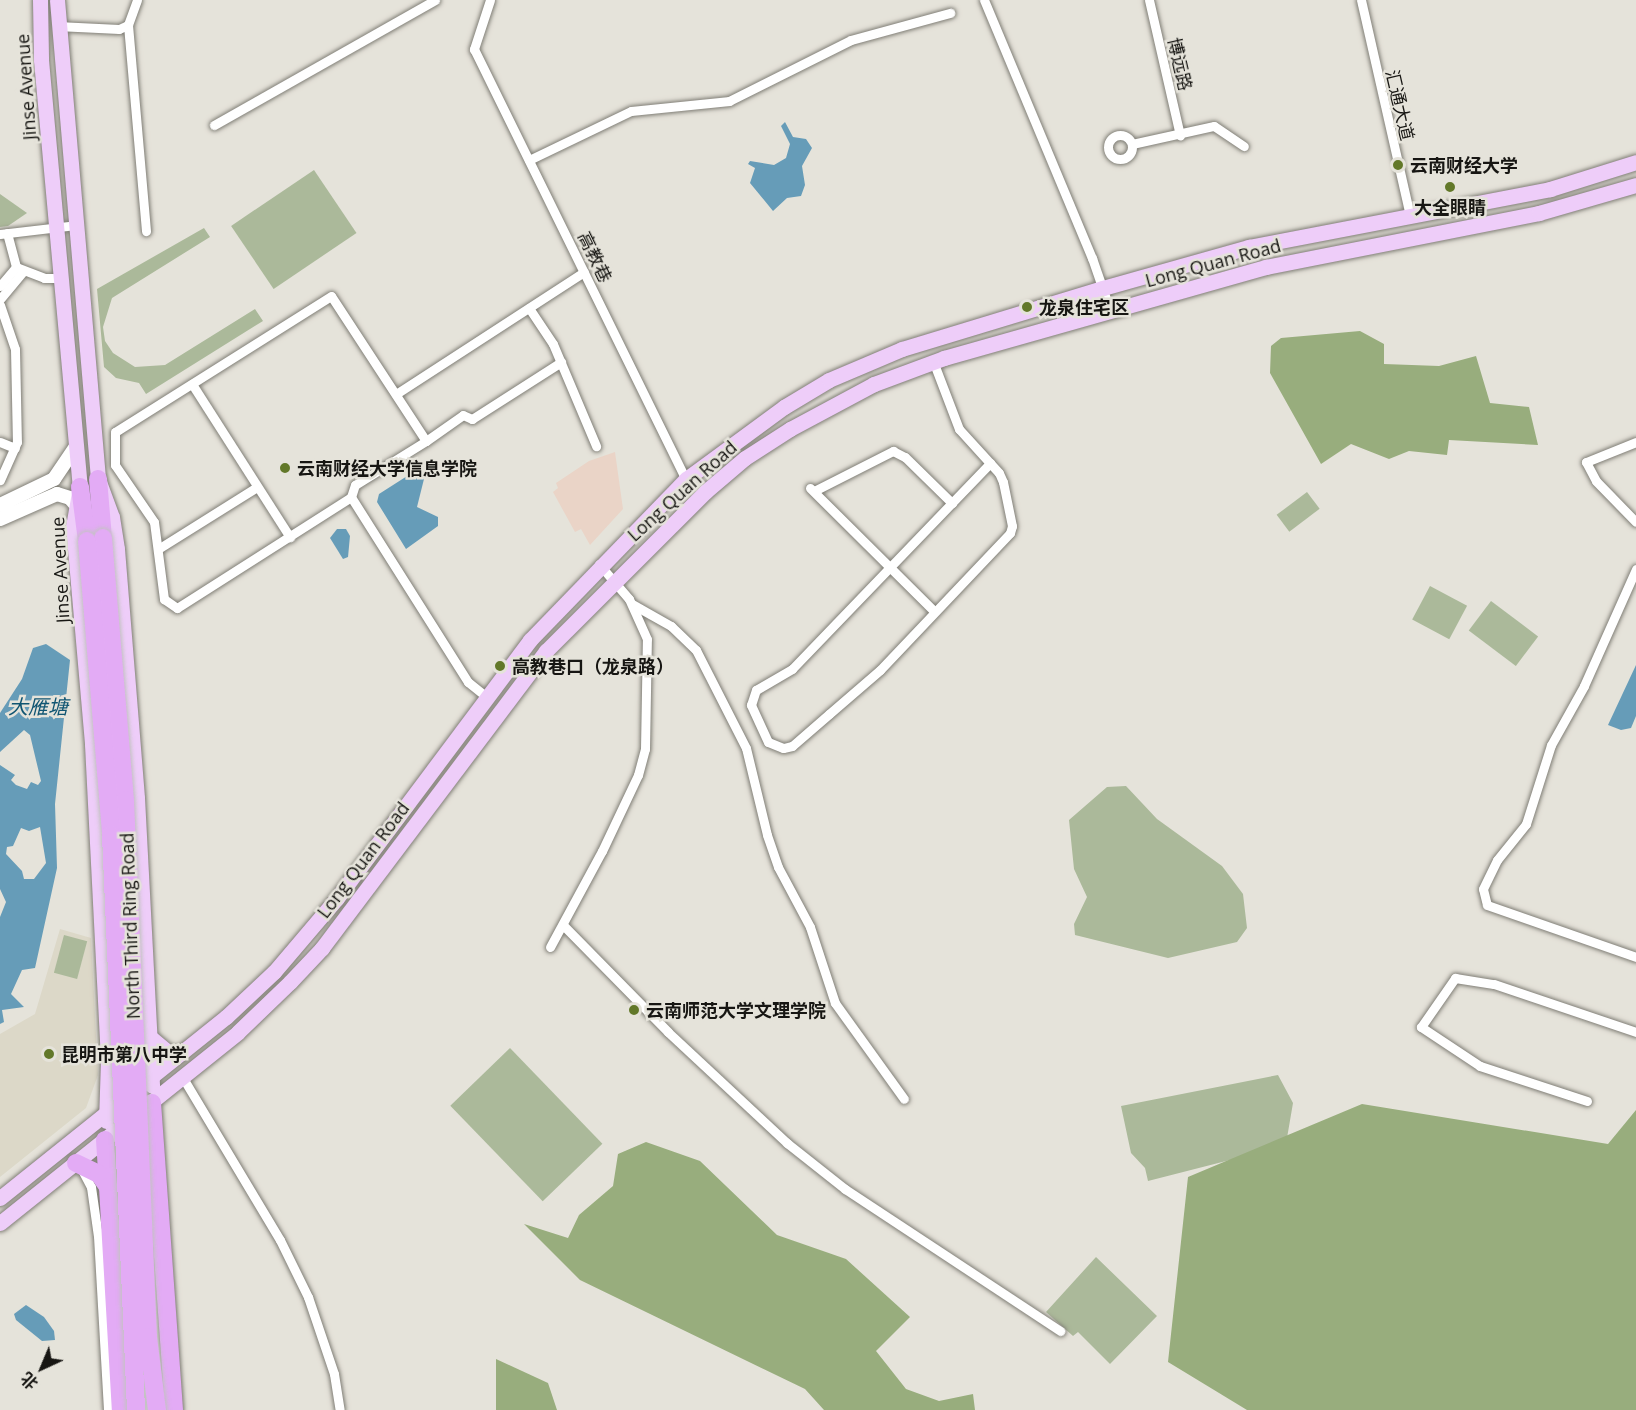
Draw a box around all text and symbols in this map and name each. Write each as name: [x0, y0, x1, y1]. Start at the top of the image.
street label: Jinse Avenue: [12, 33, 40, 141]
street label: 博远路: [1163, 35, 1197, 93]
street label: 汇通大道: [1381, 67, 1419, 143]
place label: 云南财经大学: [1410, 154, 1518, 176]
marker: 云南财经大学: [1391, 158, 1405, 172]
marker: 大全眼睛: [1443, 180, 1457, 194]
place label: 大全眼睛: [1414, 196, 1486, 218]
street label: 高教巷: [573, 228, 617, 286]
street label: Long Quan Road: [1143, 235, 1283, 291]
place label: 龙泉住宅区: [1039, 296, 1129, 318]
marker: 龙泉住宅区: [1020, 300, 1034, 314]
street label: Long Quan Road: [623, 436, 741, 546]
place label: 云南财经大学信息学院: [297, 457, 477, 479]
marker: 云南财经大学信息学院: [278, 461, 292, 475]
street label: Jinse Avenue: [46, 516, 74, 624]
place label: 高教巷口（龙泉路）: [512, 655, 674, 677]
marker: 高教巷口（龙泉路）: [493, 659, 507, 673]
water label: 大雁塘: [8, 694, 68, 718]
street label: Long Quan Road: [312, 798, 414, 922]
street label: North Third Ring Road: [116, 832, 144, 1020]
place label: 云南师范大学文理学院: [646, 999, 826, 1021]
marker: 云南师范大学文理学院: [627, 1003, 641, 1017]
place label: 昆明市第八中学: [61, 1043, 187, 1065]
marker: 昆明市第八中学: [42, 1047, 56, 1061]
north arrow: [12, 1338, 72, 1398]
text: 北: [16, 1367, 43, 1394]

